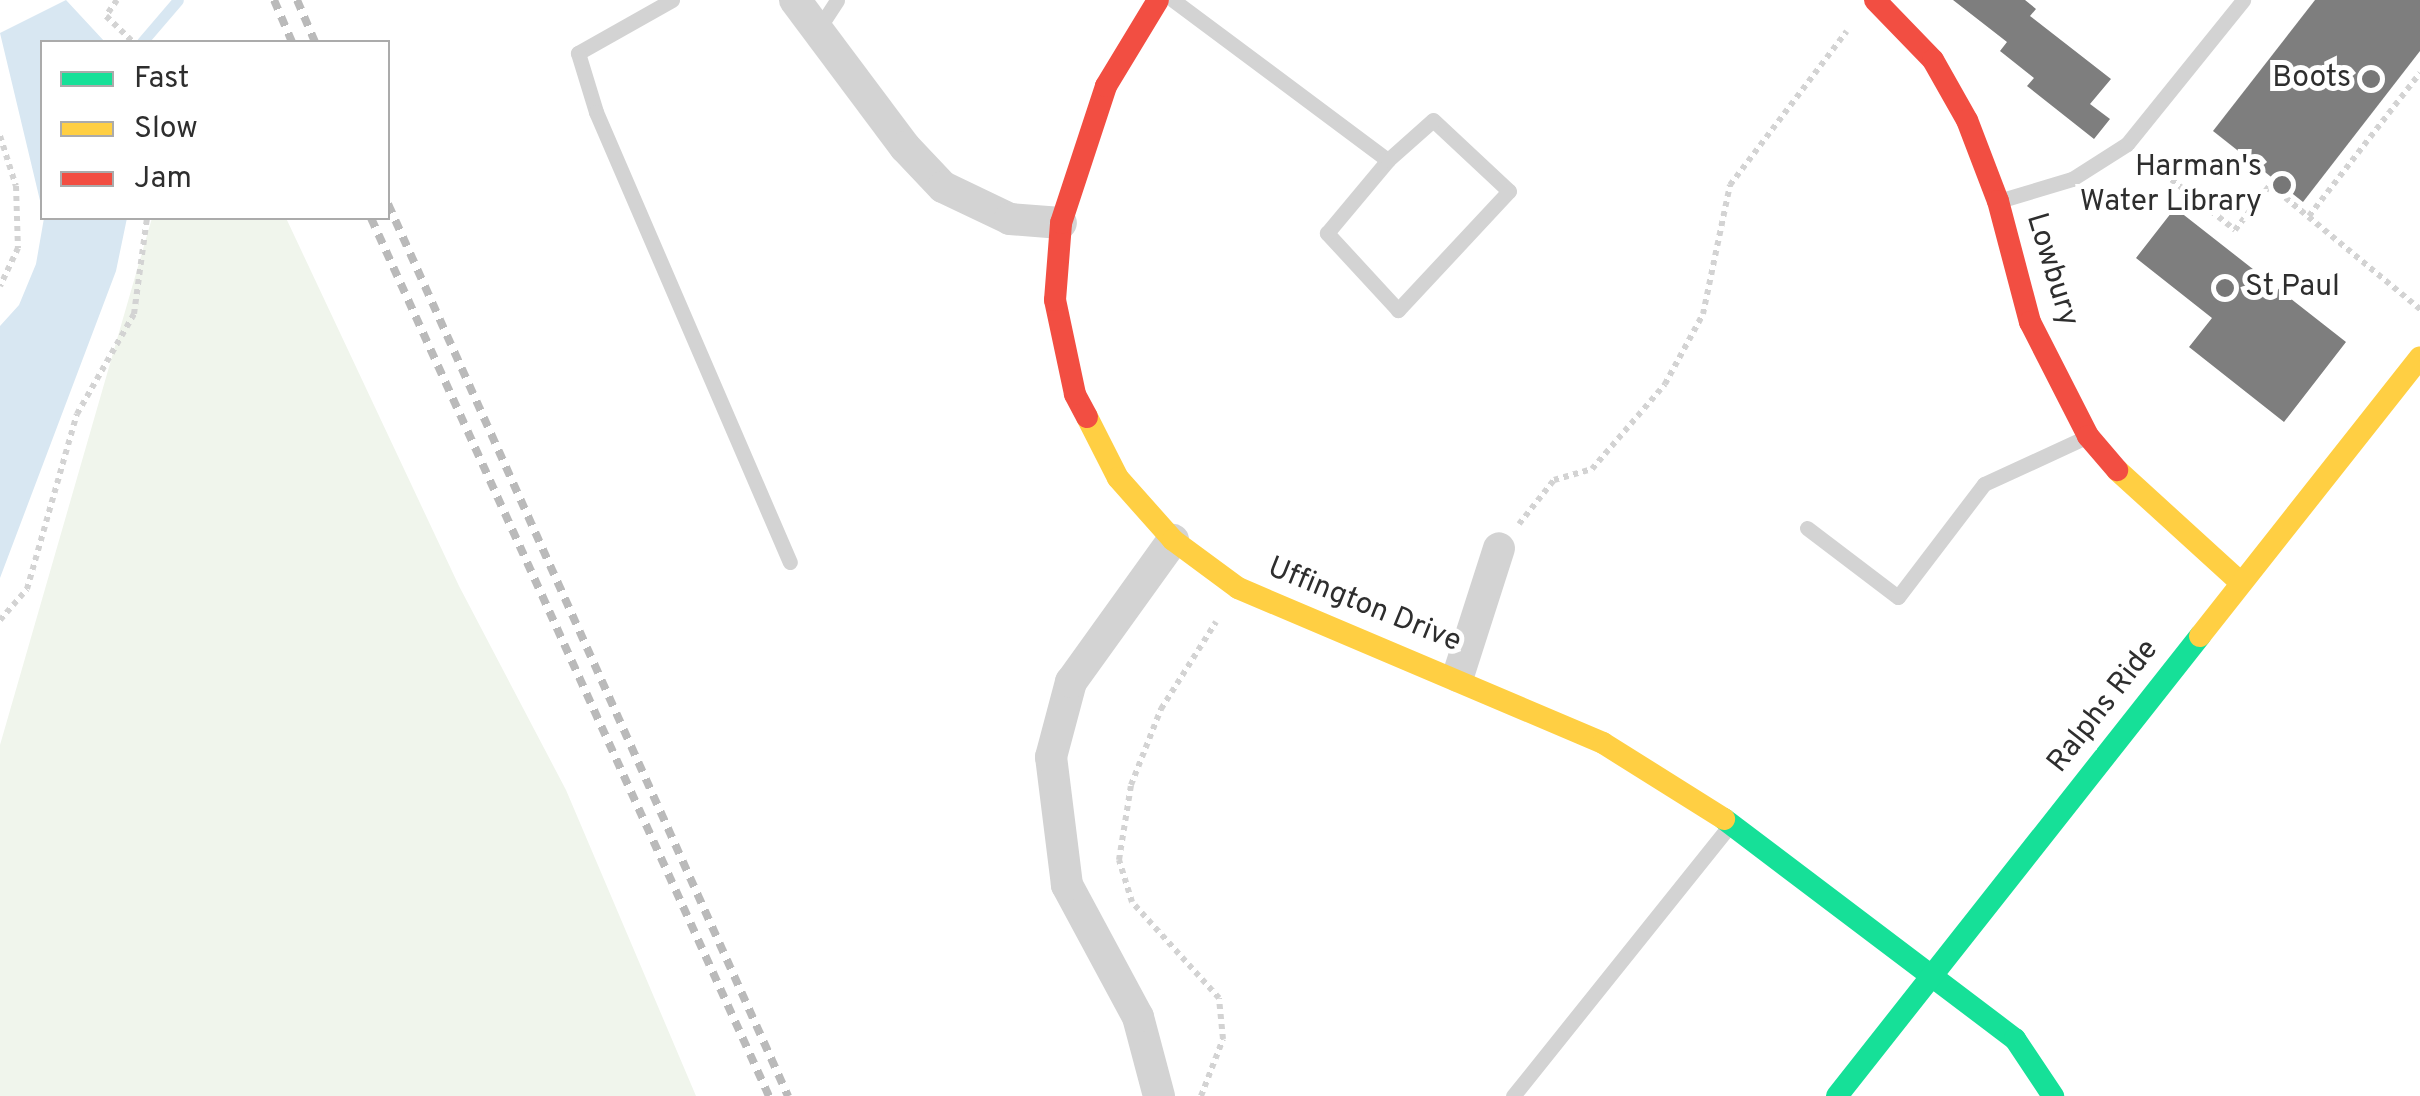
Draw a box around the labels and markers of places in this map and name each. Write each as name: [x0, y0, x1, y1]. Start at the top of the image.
place label: Boots: [2272, 61, 2351, 97]
marker: Boots: [2360, 68, 2382, 90]
place label: Harman's Water Library: [2080, 150, 2262, 220]
marker: Harman's Water Library: [2271, 174, 2293, 196]
place label: St Paul: [2245, 270, 2340, 306]
marker: St Paul: [2214, 277, 2236, 299]

